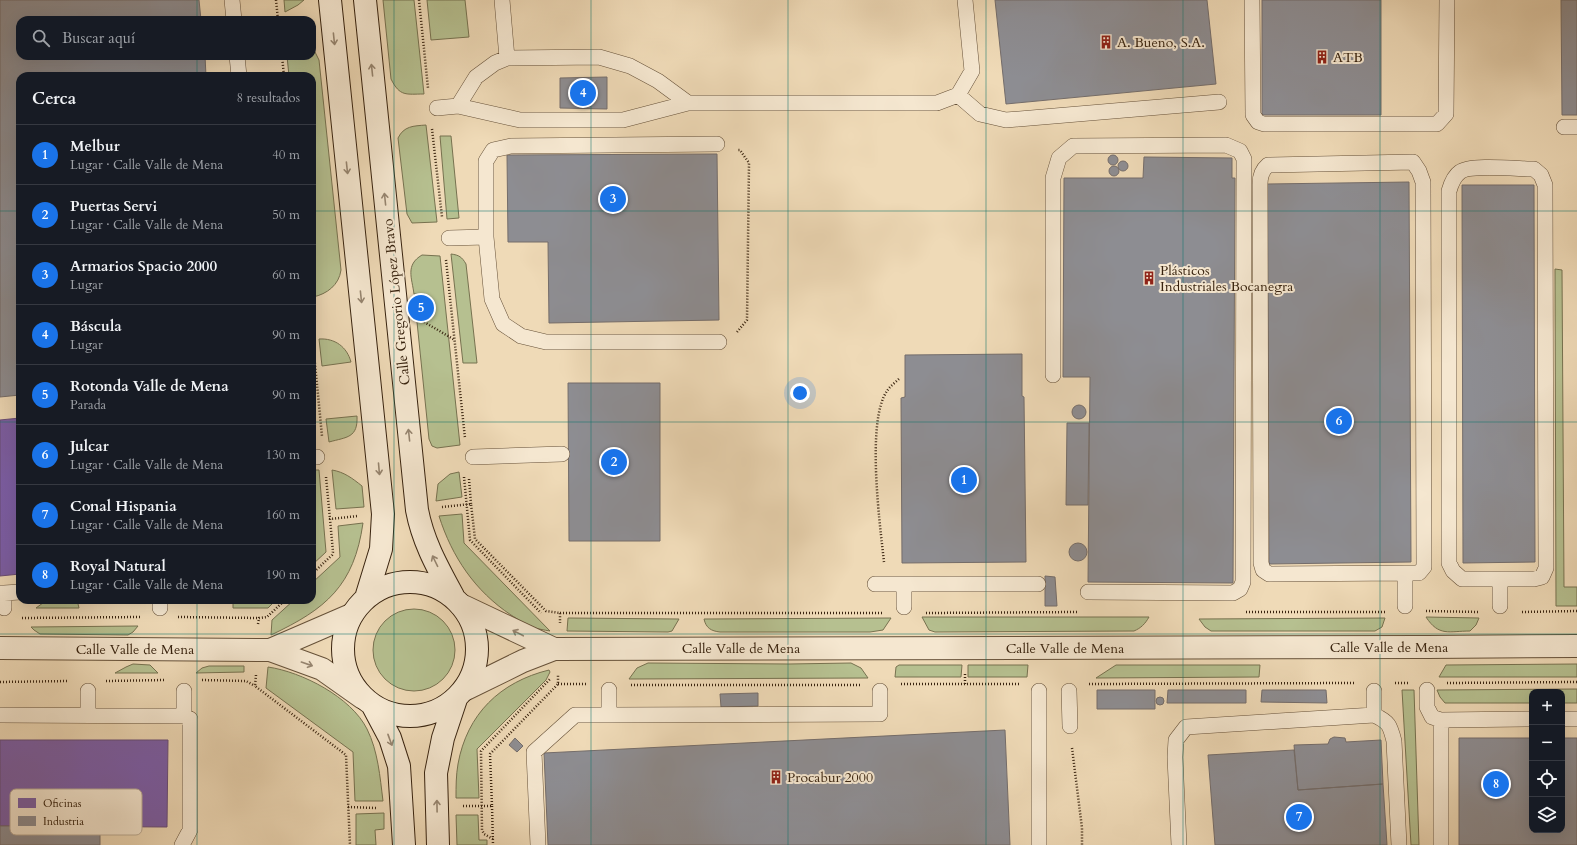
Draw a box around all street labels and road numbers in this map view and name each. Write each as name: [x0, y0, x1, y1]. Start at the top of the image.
street label: Calle Gregorio López Bravo: [378, 217, 415, 386]
street label: Calle Valle de Mena: [1330, 638, 1448, 657]
street label: Calle Valle de Mena: [682, 639, 800, 658]
street label: Calle Valle de Mena: [1006, 639, 1124, 658]
street label: Calle Valle de Mena: [76, 640, 194, 659]

